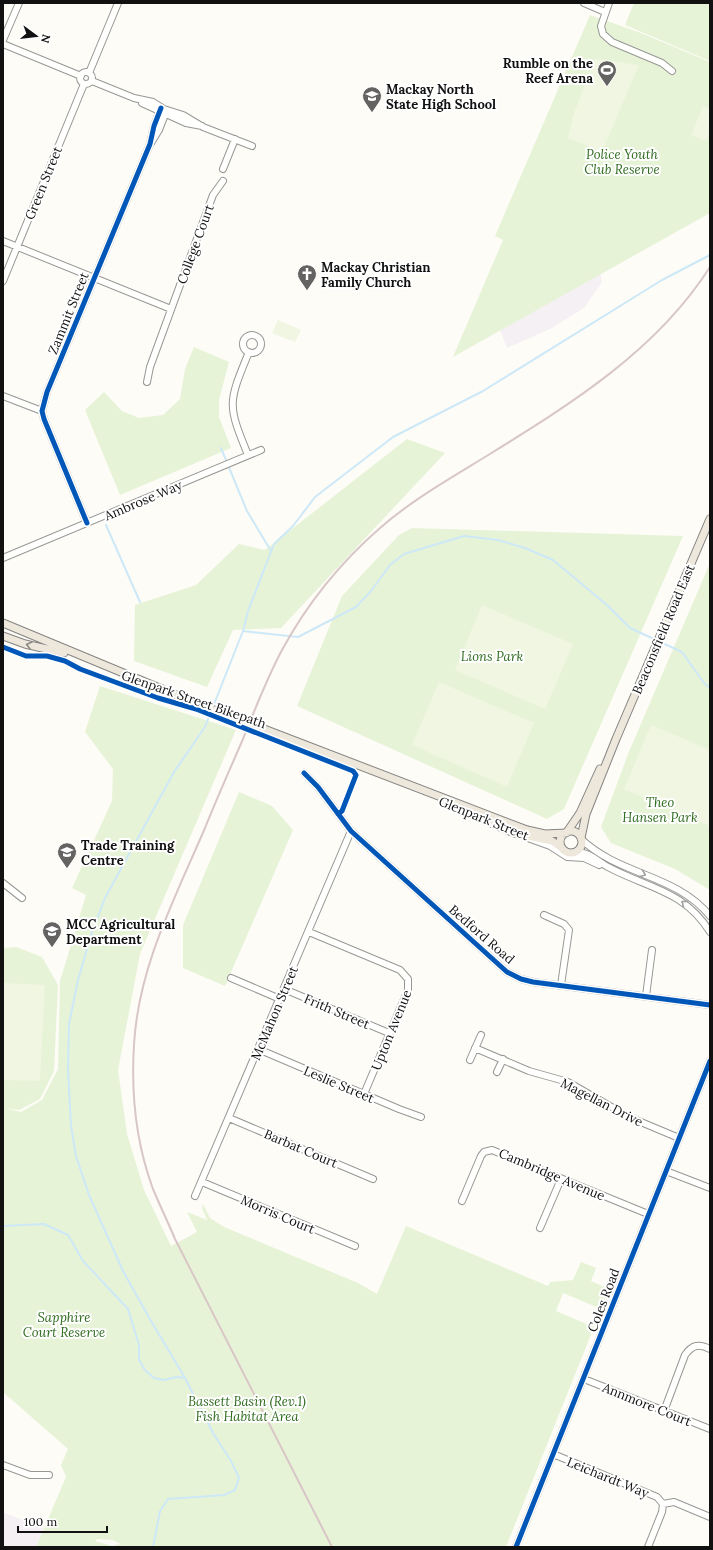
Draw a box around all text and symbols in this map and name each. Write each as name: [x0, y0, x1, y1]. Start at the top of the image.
north arrow: [16, 16, 56, 56]
text: N: [38, 33, 54, 45]
place label: Rumble on the Reef Arena: [503, 55, 593, 87]
sports icon: Rumble on the Reef Arena: [596, 59, 618, 87]
place label: Mackay North State High School: [386, 81, 496, 113]
school or university icon: Mackay North State High School: [361, 85, 383, 113]
street label: Green Street: [21, 144, 66, 222]
park label: Police Youth Club Reserve: [584, 146, 660, 178]
street label: College Court: [173, 202, 218, 286]
place label: Mackay Christian Family Church: [321, 259, 431, 291]
church icon: Mackay Christian Family Church: [296, 263, 318, 291]
street label: Zammit Street: [44, 270, 93, 357]
street label: Ambrose Way: [101, 476, 185, 525]
street label: Beaconsfield Road East: [628, 562, 699, 697]
one-way arrow: [25, 641, 32, 649]
park label: Lions Park: [461, 648, 524, 665]
street label: Glenpark Street Bikepath: [119, 667, 269, 732]
street label: Glenpark Street: [436, 793, 531, 844]
park label: Theo Hansen Park: [622, 794, 698, 826]
place label: Trade Training Centre: [81, 837, 175, 869]
school or university icon: Trade Training Centre: [56, 841, 78, 869]
one-way arrow: [640, 870, 647, 878]
street label: Bedford Road: [445, 901, 518, 968]
one-way arrow: [681, 901, 688, 908]
place label: MCC Agricultural Department: [66, 916, 175, 948]
school or university icon: MCC Agricultural Department: [41, 920, 63, 948]
street label: McMahon Street: [247, 963, 302, 1063]
street label: Upton Avenue: [368, 987, 415, 1073]
street label: Frith Street: [301, 990, 372, 1033]
street label: Leslie Street: [301, 1062, 377, 1107]
street label: Magellan Drive: [558, 1074, 646, 1131]
street label: Barbat Court: [261, 1125, 340, 1172]
street label: Cambridge Avenue: [496, 1144, 607, 1205]
street label: Morris Court: [238, 1191, 317, 1238]
street label: Coles Road: [584, 1266, 623, 1334]
park label: Sapphire Court Reserve: [23, 1309, 105, 1341]
street label: Annmore Court: [599, 1379, 694, 1430]
park label: Bassett Basin (Rev.1) Fish Habitat Area: [188, 1393, 306, 1425]
street label: Leichardt Way: [564, 1453, 652, 1502]
scale bar: [18, 1508, 107, 1534]
text: 100 m: [24, 1514, 57, 1529]

